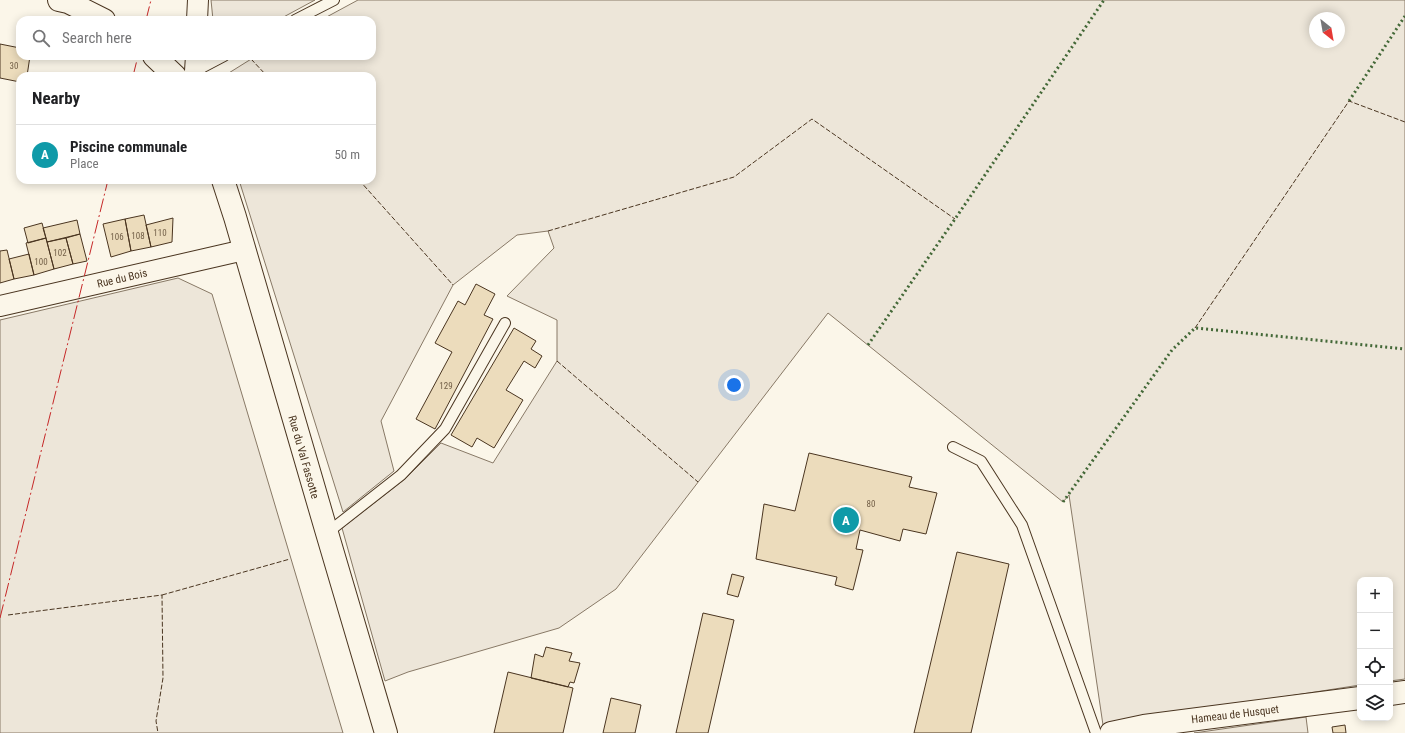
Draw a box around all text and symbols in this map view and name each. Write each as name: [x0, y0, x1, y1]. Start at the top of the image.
north arrow: [1309, 12, 1345, 48]
search box: [16, 16, 376, 60]
icon: search: [30, 27, 52, 49]
text: Search here: [62, 29, 132, 47]
house number: 30: [10, 61, 18, 71]
text: Nearby: [32, 88, 80, 108]
text: Piscine communale: [70, 138, 187, 156]
text: A: [41, 147, 49, 162]
text: 50 m: [334, 147, 360, 162]
text: Place: [70, 156, 99, 171]
house number: 110: [153, 228, 167, 238]
house number: 108: [131, 231, 145, 241]
house number: 106: [110, 232, 124, 242]
house number: 102: [53, 248, 67, 258]
house number: 100: [34, 257, 48, 267]
street label: Rue du Bois: [96, 266, 149, 291]
your location: [724, 375, 744, 395]
house number: 129: [439, 381, 453, 391]
street label: Rue du Val Fassotte: [285, 414, 322, 500]
house number: 80: [867, 499, 875, 509]
pin: A: [833, 505, 859, 535]
map controls: [1357, 577, 1393, 721]
button: +: [1357, 577, 1393, 613]
button: −: [1357, 613, 1393, 649]
button: locate: [1357, 649, 1393, 685]
button: layers: [1357, 685, 1393, 721]
street label: Hameau de Husquet: [1191, 703, 1280, 726]

